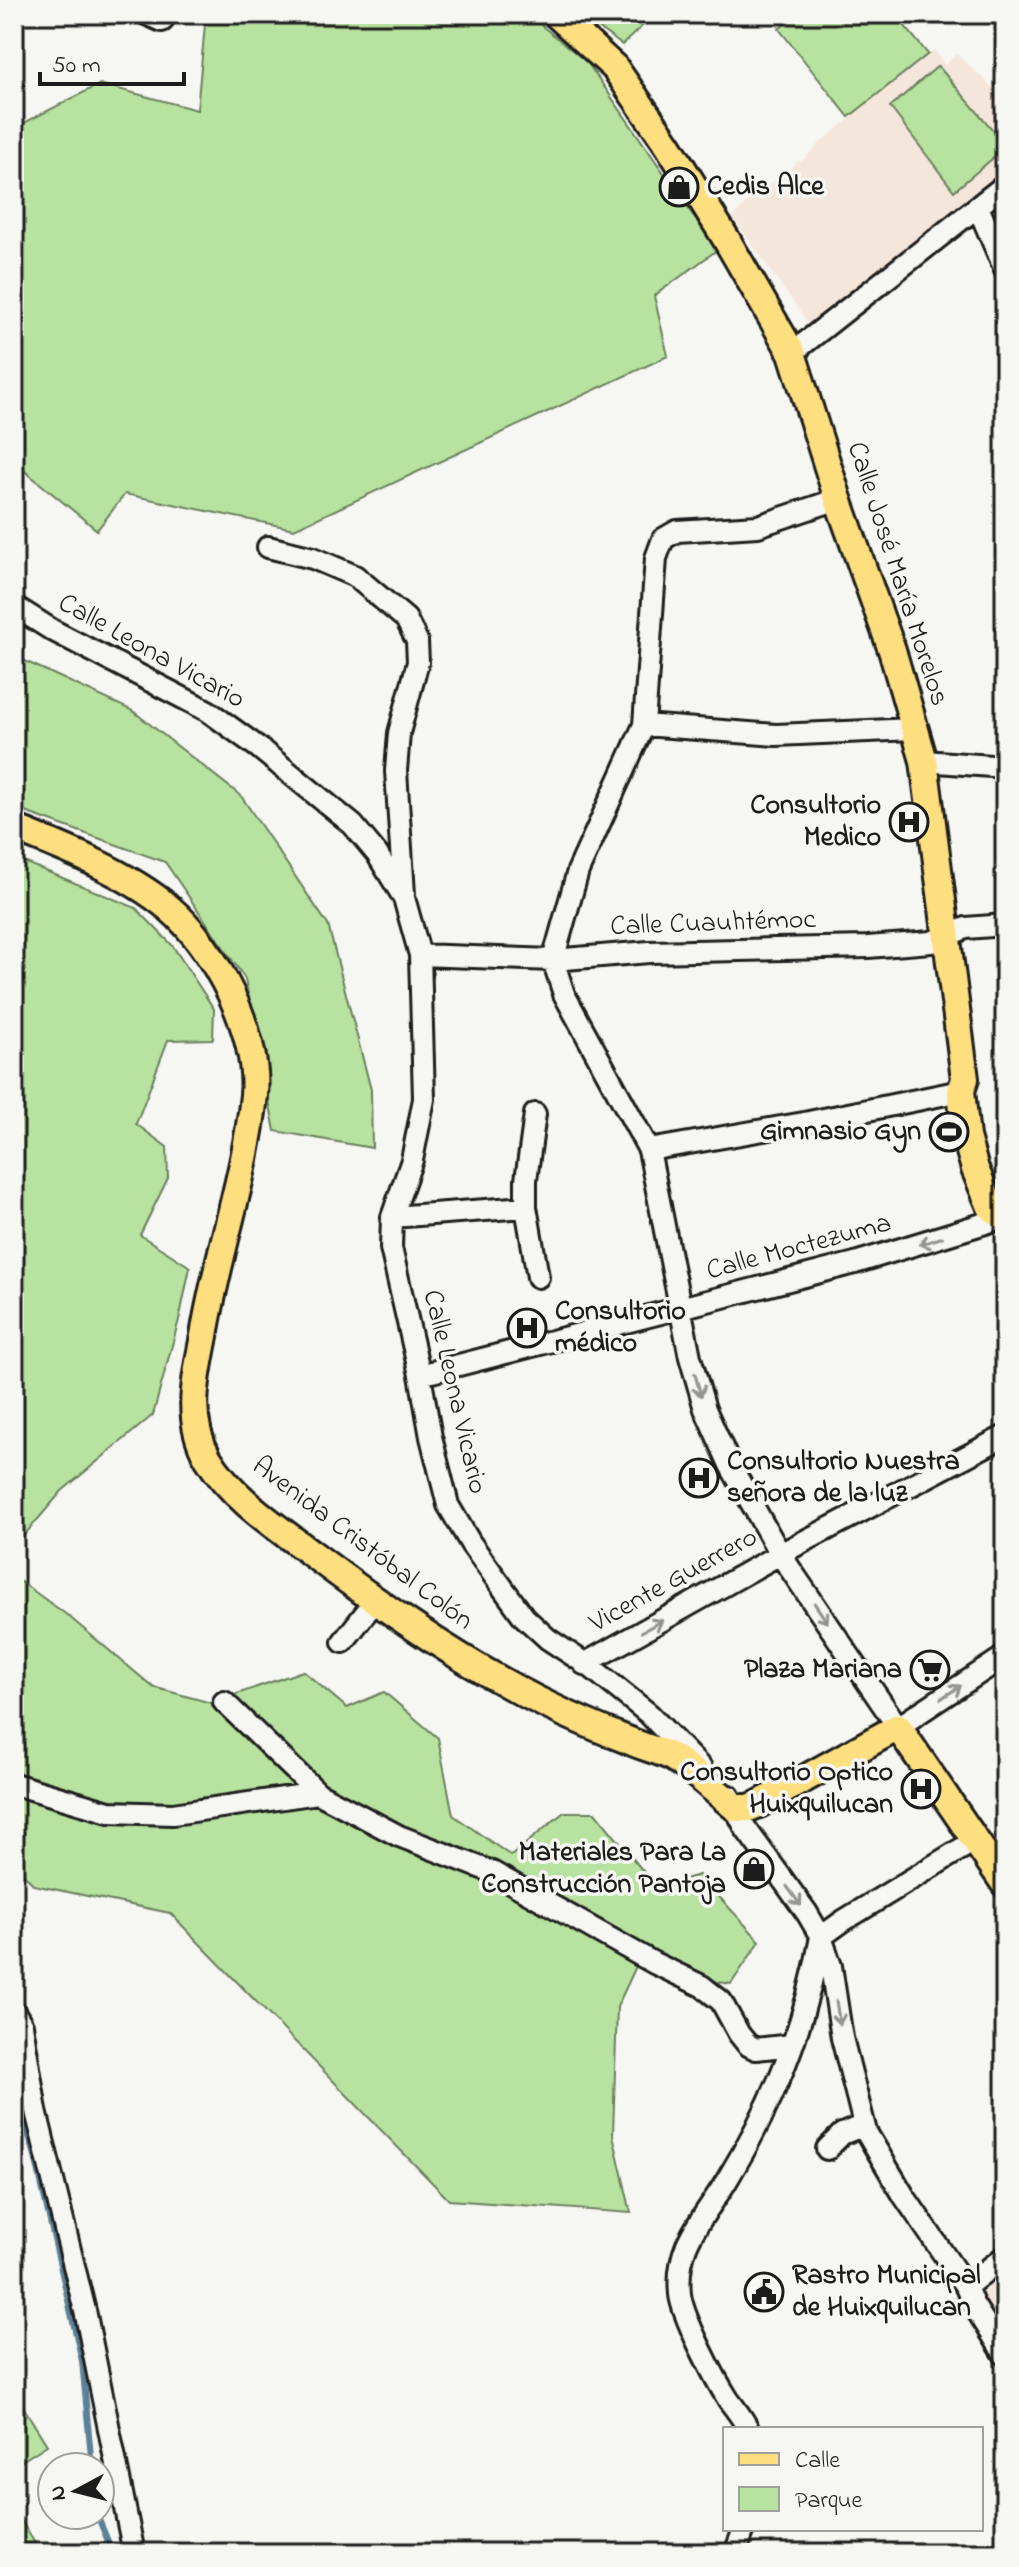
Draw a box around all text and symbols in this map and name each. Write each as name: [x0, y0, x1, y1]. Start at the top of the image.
scale bar: [40, 36, 184, 86]
text: 50 m: [52, 49, 101, 84]
shop icon: Cedis Alce: [658, 166, 700, 208]
place label: Cedis Alce: [707, 167, 825, 208]
street label: Calle José María Morelos: [835, 437, 959, 711]
street label: Calle Leona Vicario: [50, 584, 252, 720]
place label: Consultorio Medico: [750, 786, 881, 859]
hospital icon: Consultorio Medico: [888, 801, 930, 843]
street label: Calle Cuauhtémoc: [609, 900, 817, 948]
sports icon: Gimnasio Gyn: [928, 1111, 970, 1153]
place label: Gimnasio Gyn: [760, 1112, 921, 1153]
street label: Calle Moctezuma: [702, 1204, 896, 1292]
one-way arrow: [918, 1234, 944, 1249]
street label: Calle Leona Vicario: [411, 1286, 497, 1498]
place label: Consultorio médico: [555, 1292, 686, 1365]
hospital icon: Consultorio médico: [506, 1307, 548, 1349]
one-way arrow: [691, 1372, 706, 1398]
place label: Consultorio Nuestra señora de la luz: [727, 1442, 960, 1515]
street label: Avenida Cristóbal Colón: [242, 1447, 482, 1641]
hospital icon: Consultorio Nuestra señora de la luz: [678, 1457, 720, 1499]
street label: Vicente Guerrero: [582, 1518, 766, 1645]
one-way arrow: [812, 1602, 829, 1624]
one-way arrow: [640, 1618, 663, 1634]
supermarket icon: Plaza Mariana: [909, 1649, 951, 1691]
place label: Plaza Mariana: [744, 1650, 902, 1691]
one-way arrow: [940, 1683, 962, 1700]
place label: Consultorio Optico Huixquilucan: [680, 1753, 893, 1826]
hospital icon: Consultorio Optico Huixquilucan: [900, 1768, 942, 1810]
place label: Materiales Para La Construcción Pantoja: [481, 1833, 726, 1906]
shop icon: Materiales Para La Construcción Pantoja: [733, 1848, 775, 1890]
one-way arrow: [786, 1884, 803, 1906]
one-way arrow: [831, 2000, 846, 2025]
place label: Rastro Municipal de Huixquilucan: [792, 2256, 981, 2329]
public building icon: Rastro Municipal de Huixquilucan: [743, 2271, 785, 2313]
legend: [723, 2427, 983, 2531]
text: Calle: [795, 2444, 840, 2479]
north arrow: [36, 2451, 116, 2531]
text: N: [42, 2484, 76, 2502]
text: Parque: [795, 2484, 862, 2519]

